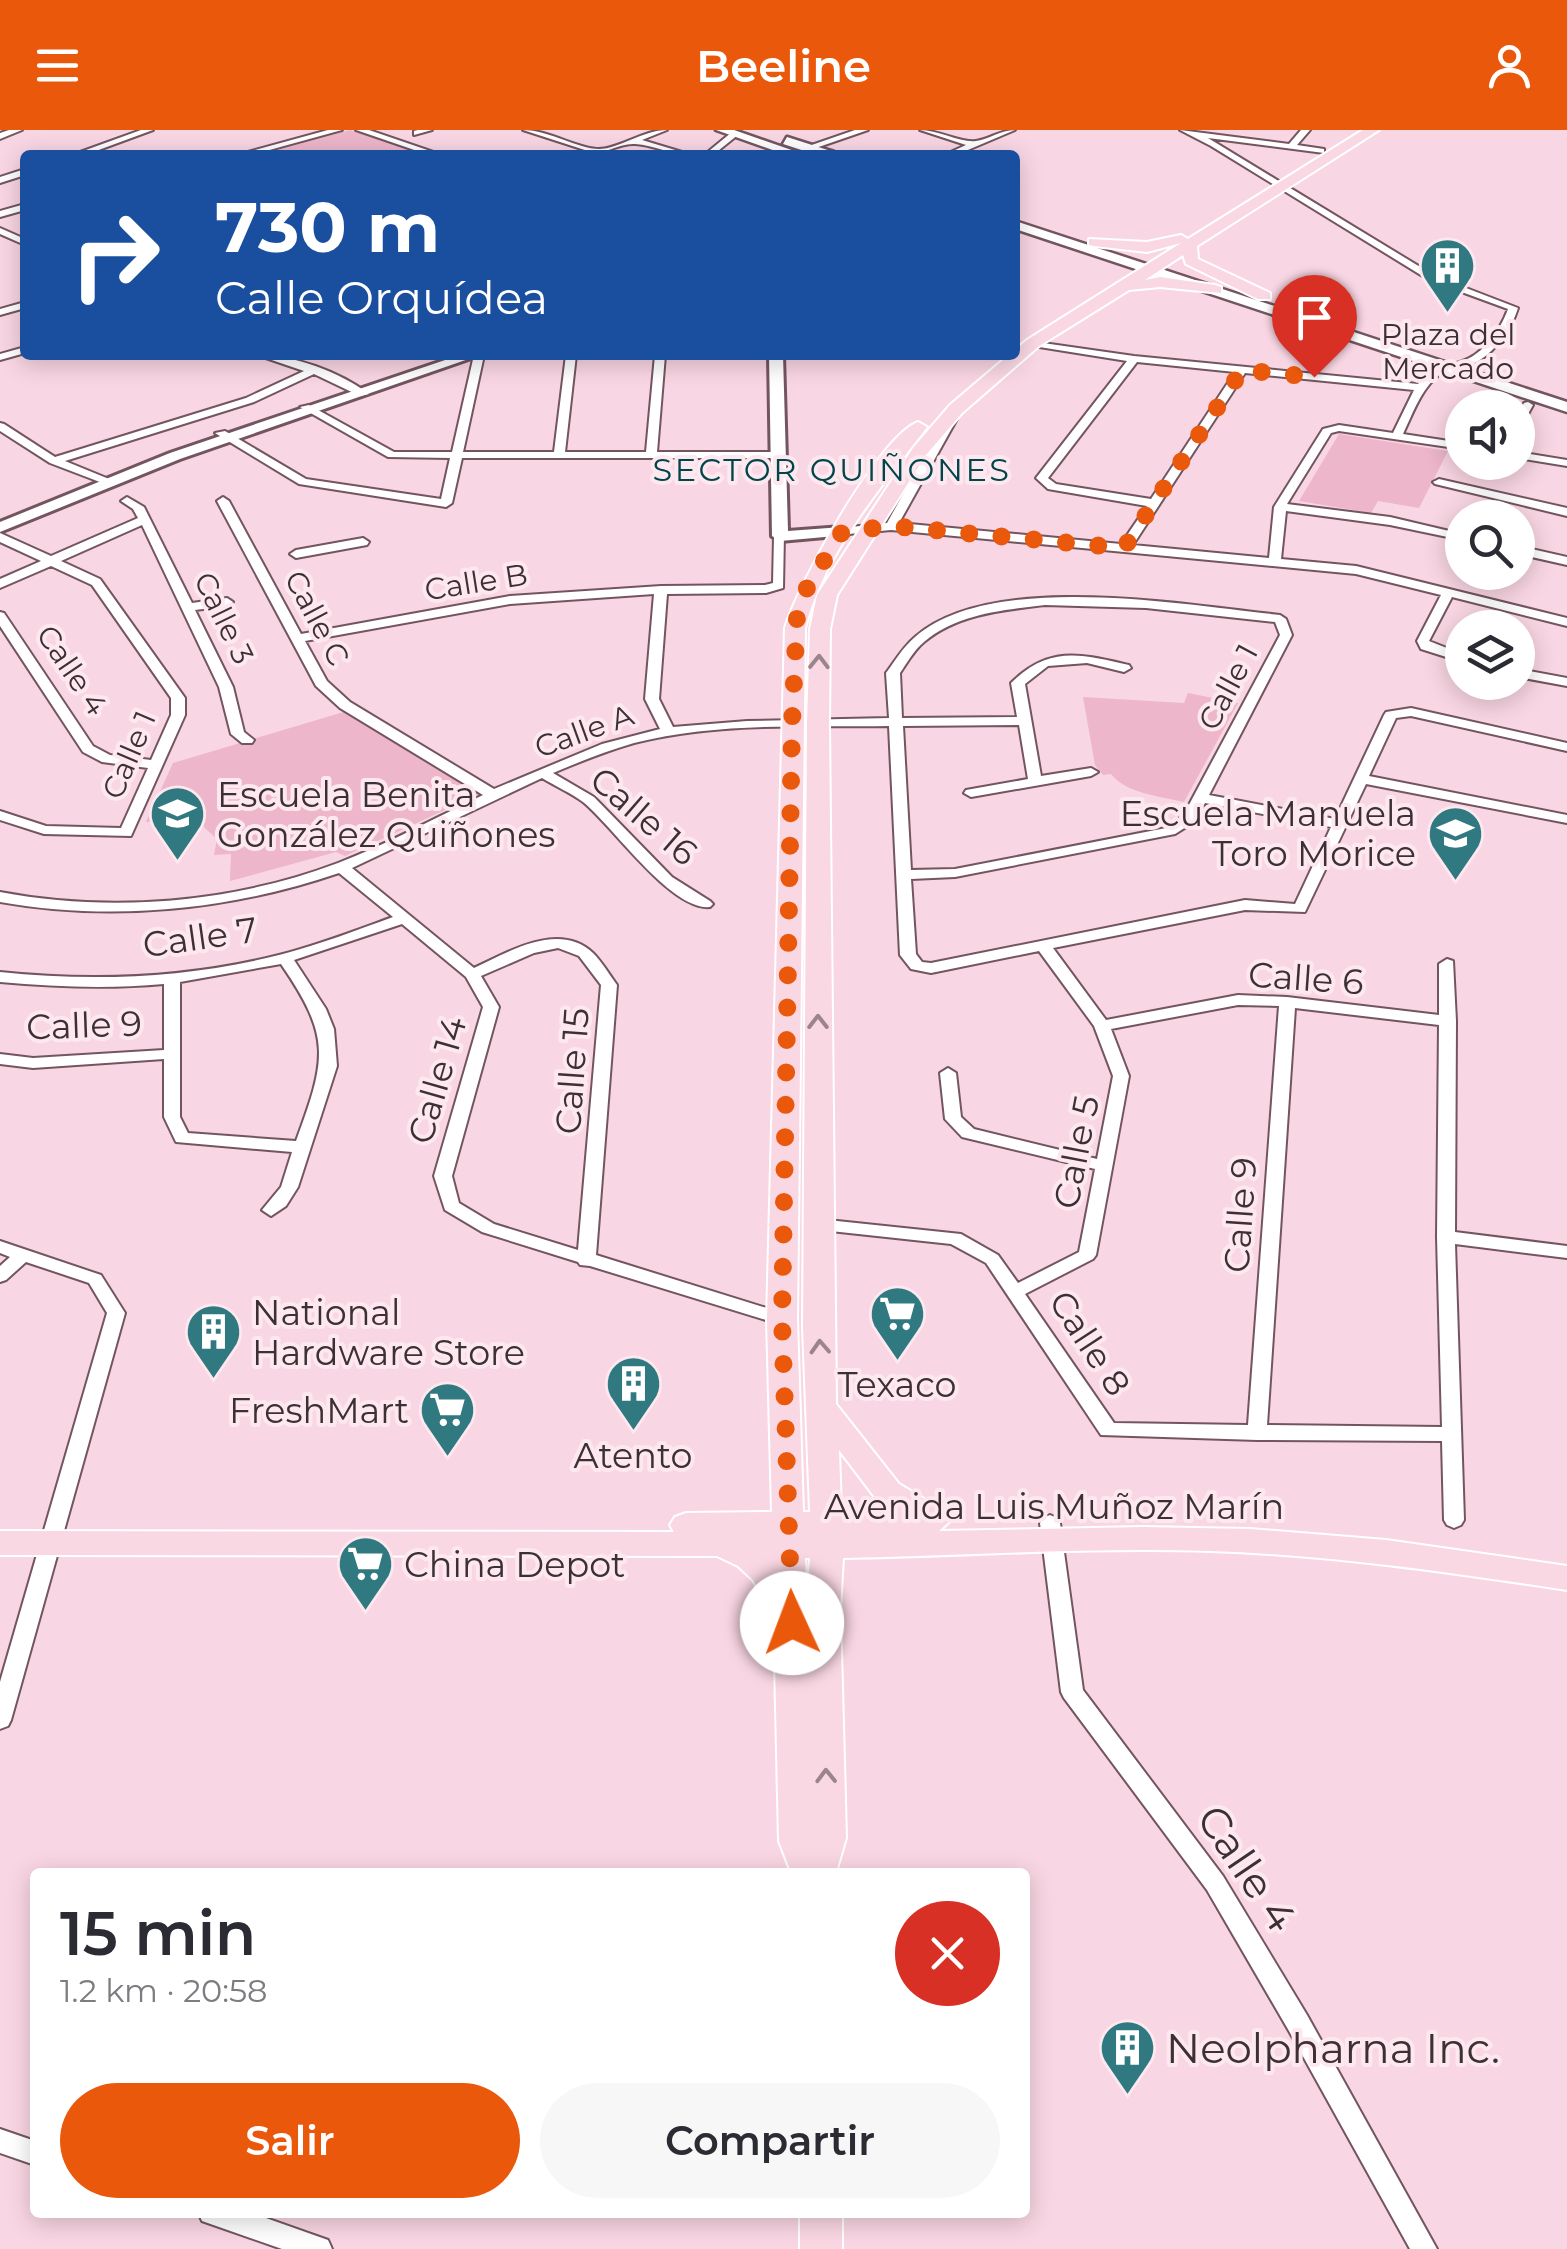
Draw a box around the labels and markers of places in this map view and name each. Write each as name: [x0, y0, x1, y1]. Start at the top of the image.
building icon: Plaza del Mercado: [1418, 236, 1478, 315]
pin: [1272, 275, 1357, 378]
place label: Plaza del Mercado: [1381, 316, 1515, 387]
place label: Escuela Benita González Quiñones: [217, 773, 555, 856]
school or university icon: Escuela Benita González Quiñones: [148, 784, 208, 863]
place label: Escuela Manuela Toro Morice: [1120, 792, 1416, 875]
school or university icon: Escuela Manuela Toro Morice: [1425, 803, 1485, 882]
supermarket icon: Texaco: [867, 1283, 927, 1362]
place label: National Hardware Store: [252, 1291, 525, 1374]
building icon: National Hardware Store: [183, 1302, 243, 1381]
building icon: Atento: [603, 1354, 663, 1433]
place label: Texaco: [837, 1363, 957, 1406]
supermarket icon: FreshMart: [418, 1380, 478, 1459]
place label: FreshMart: [229, 1389, 409, 1432]
place label: Atento: [574, 1434, 692, 1477]
supermarket icon: China Depot: [335, 1534, 395, 1613]
place label: China Depot: [404, 1543, 625, 1586]
building icon: Neolpharna Inc.: [1097, 2018, 1157, 2097]
place label: Neolpharna Inc.: [1166, 2022, 1500, 2074]

